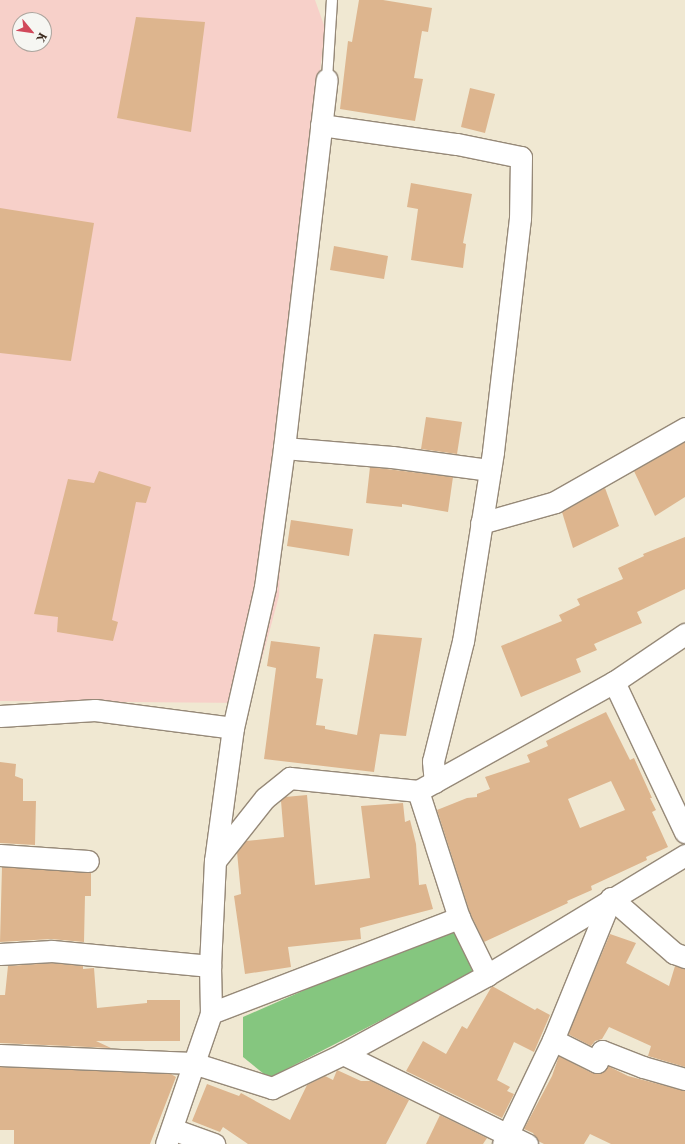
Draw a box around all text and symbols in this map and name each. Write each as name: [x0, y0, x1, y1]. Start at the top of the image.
north arrow: [12, 12, 52, 52]
text: K: [33, 30, 50, 45]

